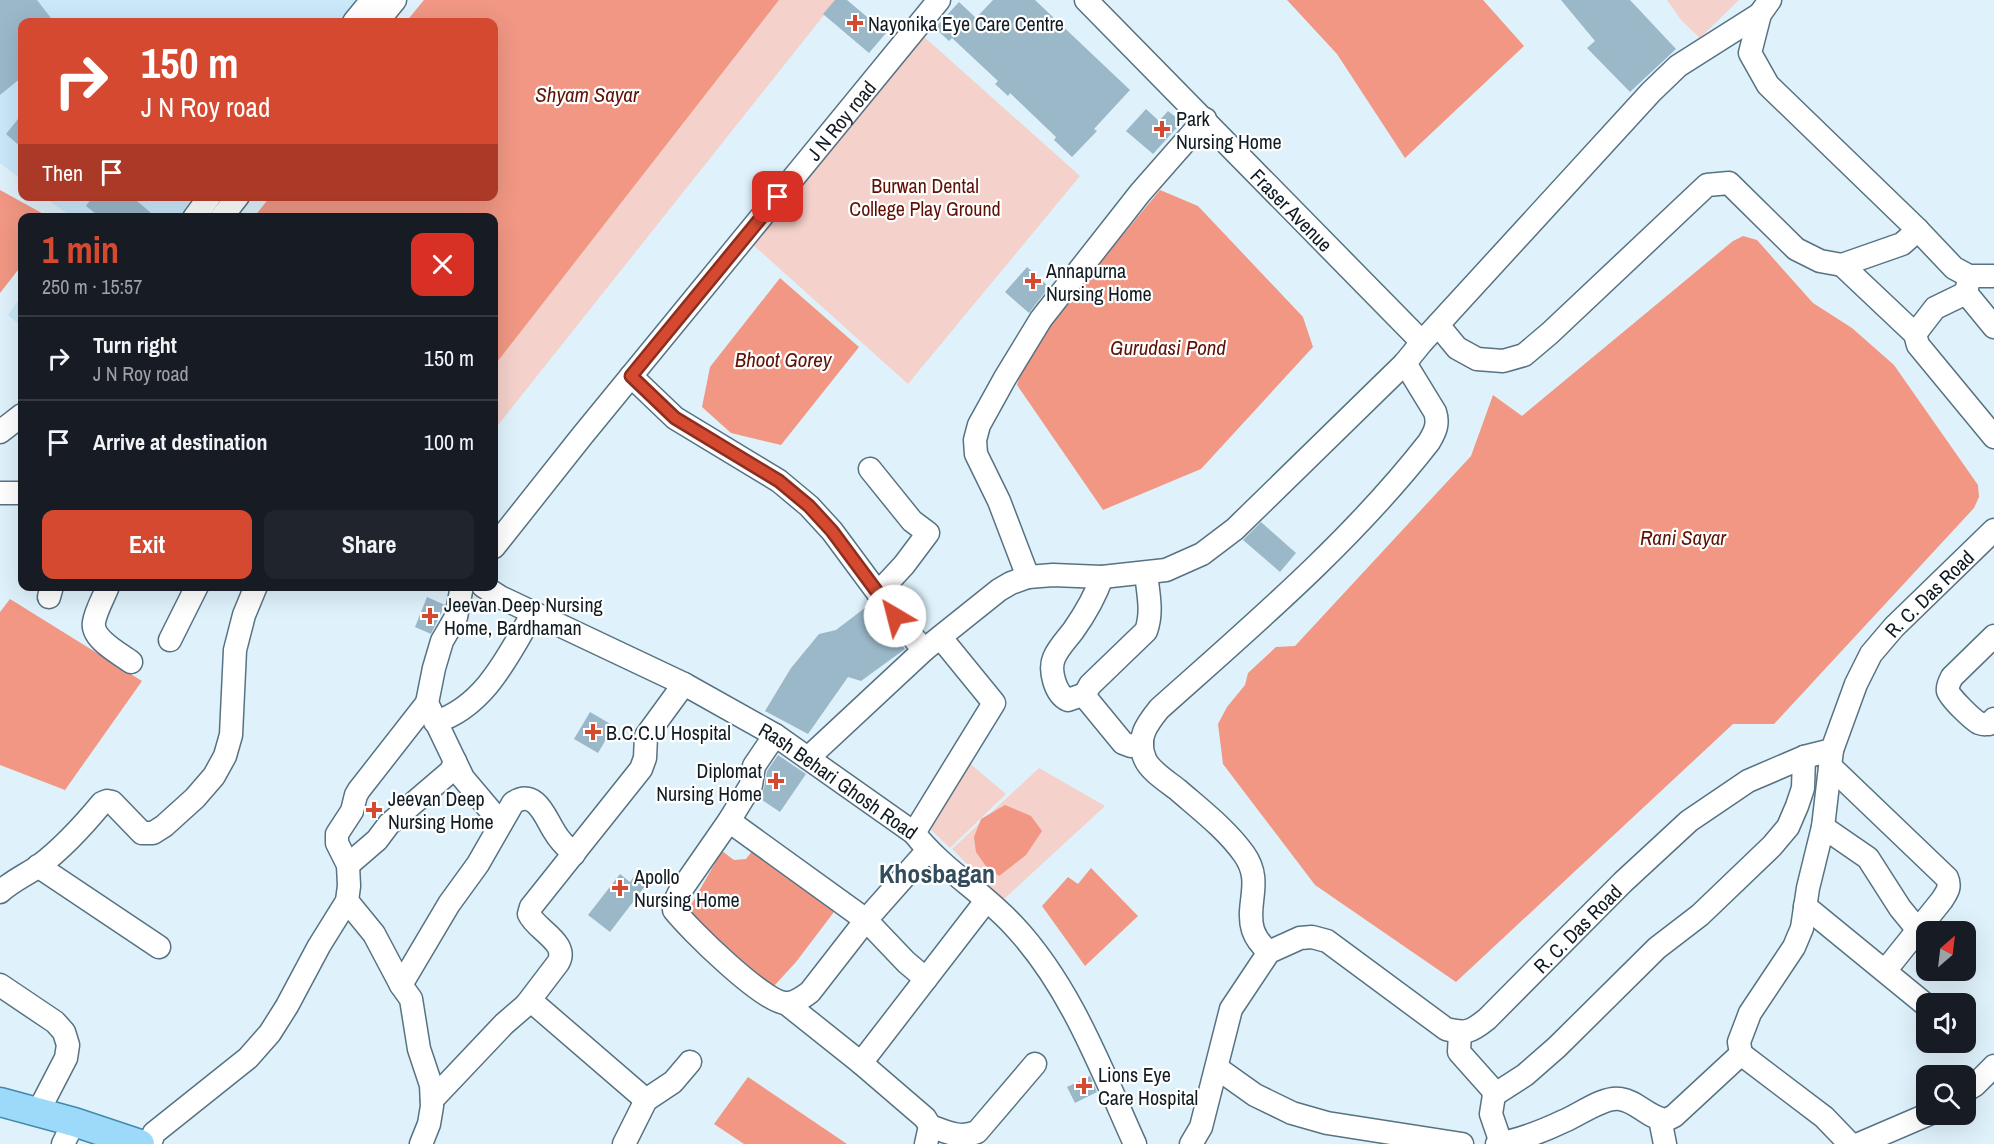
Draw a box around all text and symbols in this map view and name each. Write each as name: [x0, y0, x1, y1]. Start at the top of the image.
place label: Nayonika Eye Care Centre: [868, 10, 1064, 37]
marker: Nayonika Eye Care Centre: [846, 14, 864, 32]
text: 150 m: [141, 35, 239, 91]
icon: right: [42, 42, 120, 120]
street label: J N Roy road: [800, 74, 881, 166]
water label: Shyam Sayar: [535, 80, 640, 109]
text: J N Roy road: [141, 89, 270, 125]
place label: Park Nursing Home: [1176, 105, 1282, 155]
marker: Park Nursing Home: [1153, 120, 1171, 138]
icon: arrive: [95, 156, 128, 189]
text: Then: [42, 158, 83, 188]
street label: Fraser Avenue: [1245, 162, 1339, 257]
pin: [752, 171, 803, 222]
park label: Burwan Dental College Play Ground: [849, 172, 1001, 222]
icon: arrive: [761, 180, 794, 213]
text: 1 min: [42, 226, 119, 274]
button: close: [411, 233, 474, 296]
place label: Annapurna Nursing Home: [1045, 257, 1152, 307]
marker: Annapurna Nursing Home: [1024, 272, 1042, 290]
text: 250 m · 15:57: [42, 273, 142, 300]
text: Turn right: [93, 330, 177, 360]
water label: Gurudasi Pond: [1110, 333, 1226, 362]
icon: right: [42, 342, 75, 375]
text: 150 m: [424, 343, 474, 373]
water label: Bhoot Gorey: [735, 345, 833, 374]
text: J N Roy road: [93, 360, 189, 387]
icon: arrive: [42, 426, 75, 459]
text: Arrive at destination: [93, 427, 267, 457]
text: 100 m: [424, 427, 474, 457]
button: Exit: [42, 510, 252, 579]
button: Share: [264, 510, 474, 579]
water label: Rani Sayar: [1640, 523, 1727, 552]
street label: R. C. Das Road: [1878, 544, 1979, 643]
position arrow: [863, 584, 927, 648]
place label: Jeevan Deep Nursing Home, Bardhaman: [444, 591, 603, 641]
marker: Jeevan Deep Nursing Home, Bardhaman: [421, 607, 439, 625]
street label: Rash Behari Ghosh Road: [754, 715, 923, 845]
place label: B.C.C.U Hospital: [606, 719, 731, 746]
marker: B.C.C.U Hospital: [584, 723, 602, 741]
place label: Diplomat Nursing Home: [656, 757, 762, 807]
marker: Diplomat Nursing Home: [767, 772, 785, 790]
place label: Jeevan Deep Nursing Home: [388, 785, 494, 835]
marker: Jeevan Deep Nursing Home: [365, 801, 383, 819]
district label: Khosbagan: [879, 856, 995, 891]
place label: Apollo Nursing Home: [633, 863, 740, 913]
street label: R. C. Das Road: [1527, 878, 1627, 979]
marker: Apollo Nursing Home: [611, 879, 629, 897]
north arrow: [1916, 921, 1976, 981]
map controls: [1916, 921, 1976, 1125]
button: sound: [1916, 993, 1976, 1053]
place label: Lions Eye Care Hospital: [1098, 1061, 1198, 1111]
button: search: [1916, 1065, 1976, 1125]
marker: Lions Eye Care Hospital: [1075, 1077, 1093, 1095]

